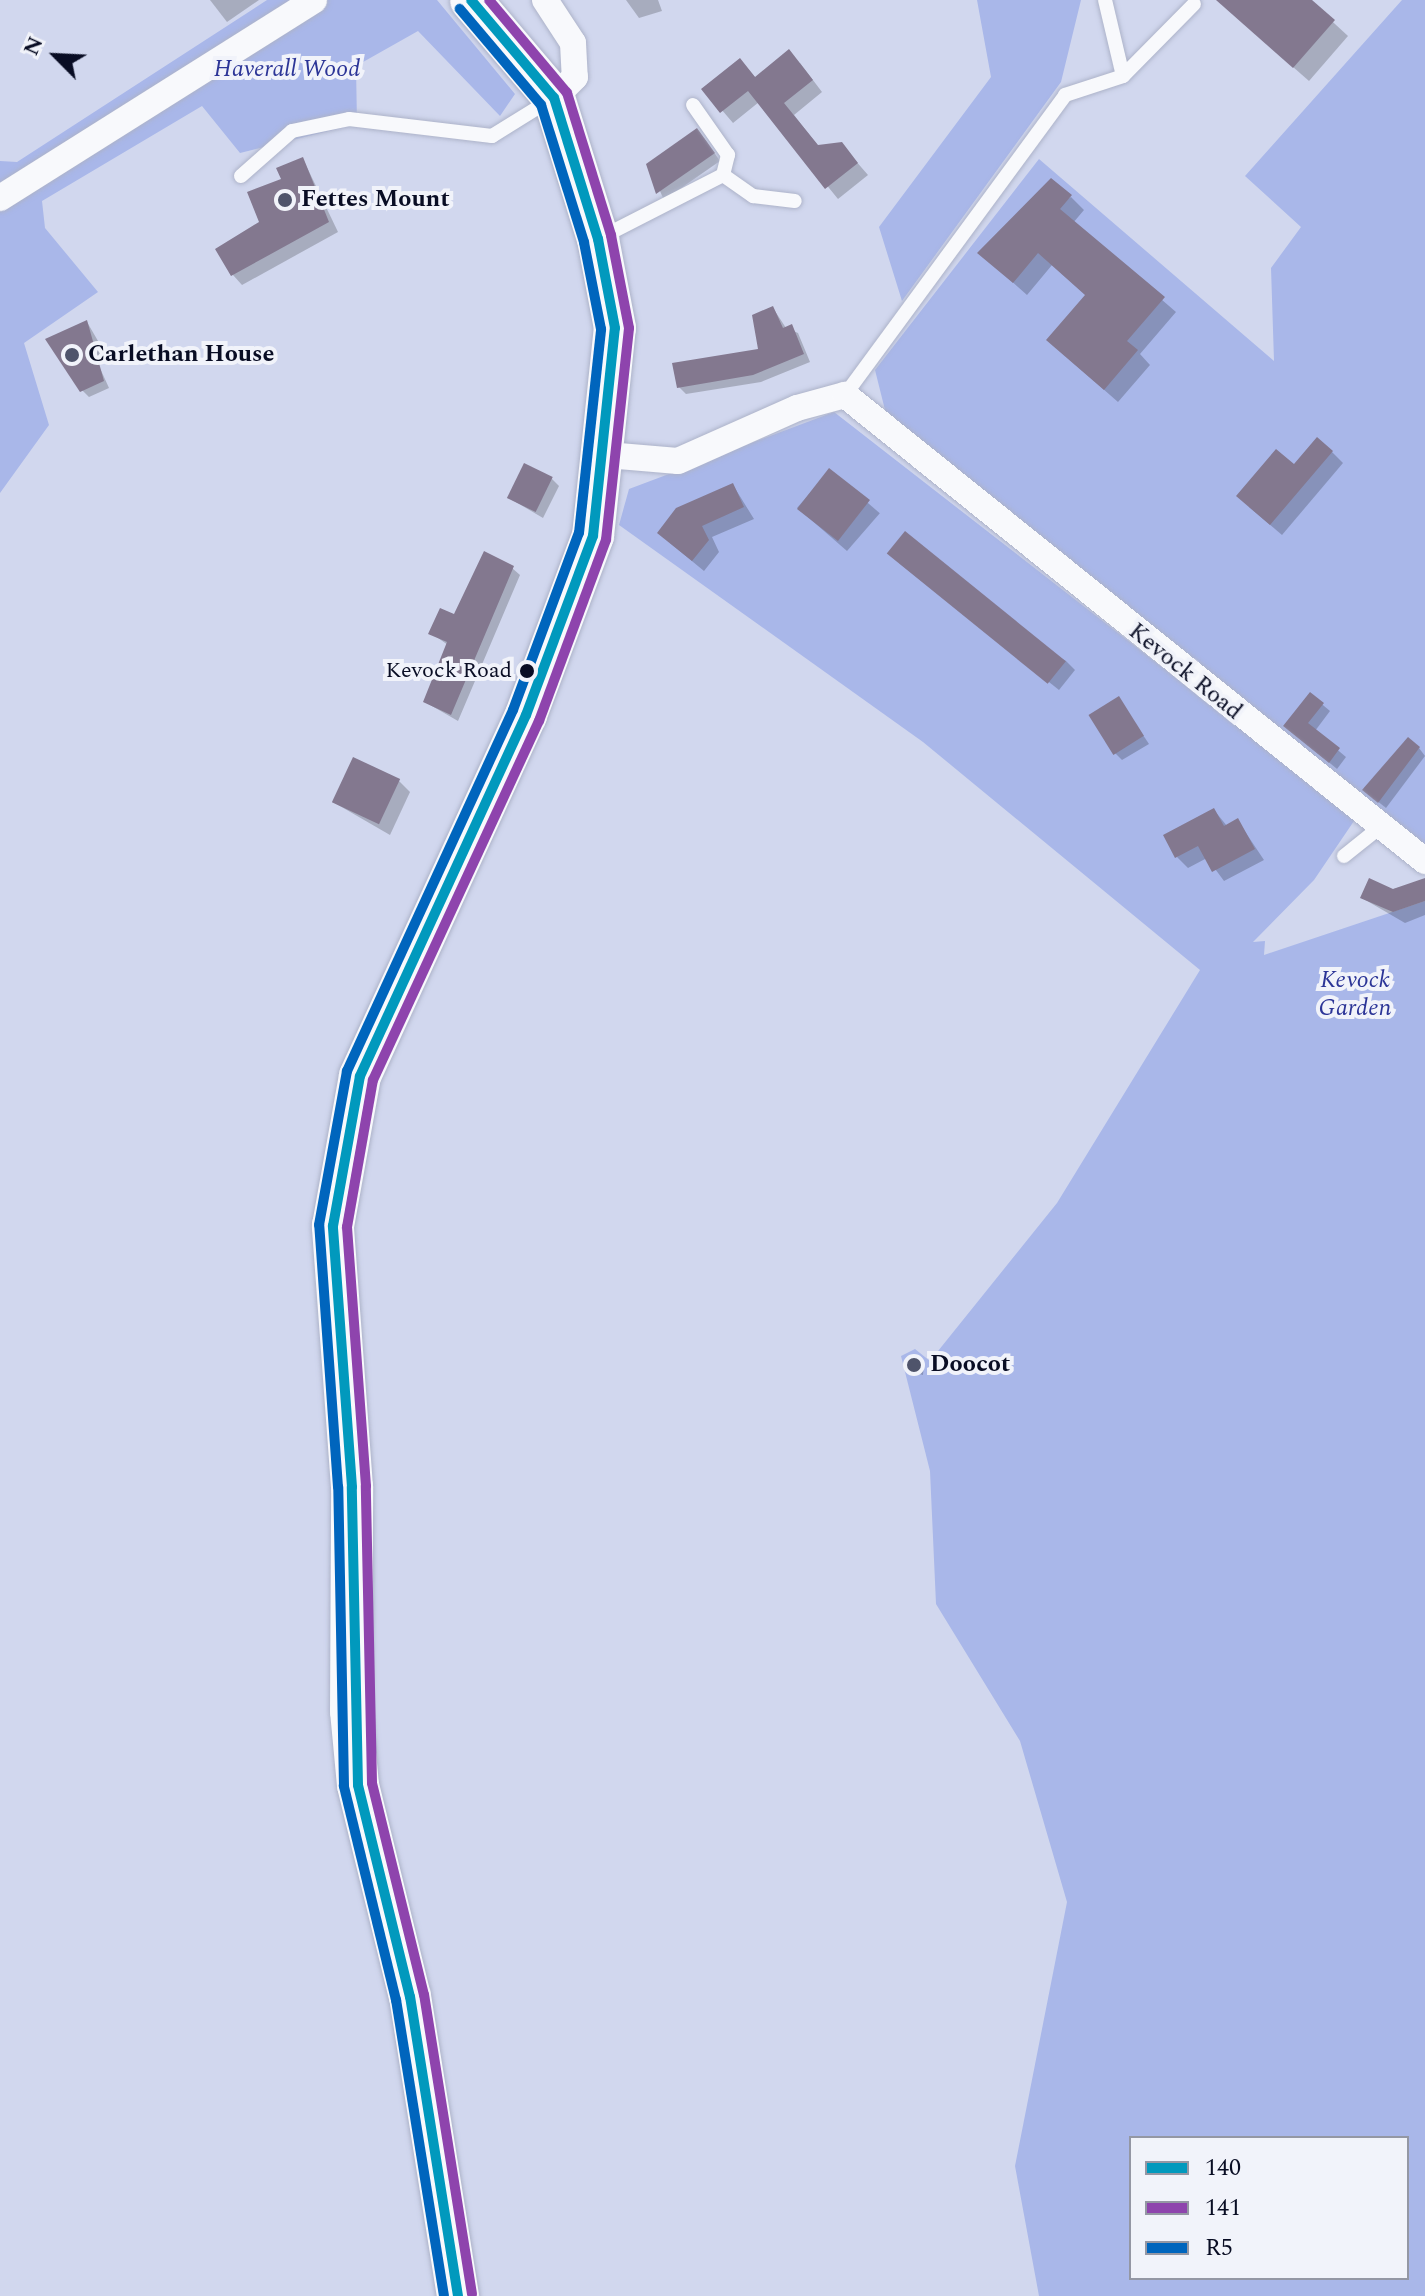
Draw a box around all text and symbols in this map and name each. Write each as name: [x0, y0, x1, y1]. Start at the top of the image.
north arrow: [16, 16, 96, 96]
text: N: [15, 31, 52, 61]
park label: Haverall Wood: [214, 56, 360, 84]
place label: Fettes Mount: [301, 186, 450, 214]
marker: Fettes Mount: [276, 191, 294, 209]
place label: Carlethan House: [88, 341, 274, 369]
marker: Carlethan House: [63, 346, 81, 364]
street label: Kevock Road: [1122, 617, 1248, 727]
place label: Kevock Road: [386, 658, 512, 684]
marker: Kevock Road: [519, 663, 535, 679]
park label: Kevock Garden: [1319, 967, 1391, 1023]
place label: Doocot: [930, 1351, 1010, 1379]
marker: Doocot: [905, 1356, 923, 1374]
legend: [1129, 2136, 1409, 2280]
text: 140: [1205, 2150, 1241, 2186]
text: 141: [1205, 2190, 1241, 2226]
text: R5: [1205, 2230, 1233, 2266]

